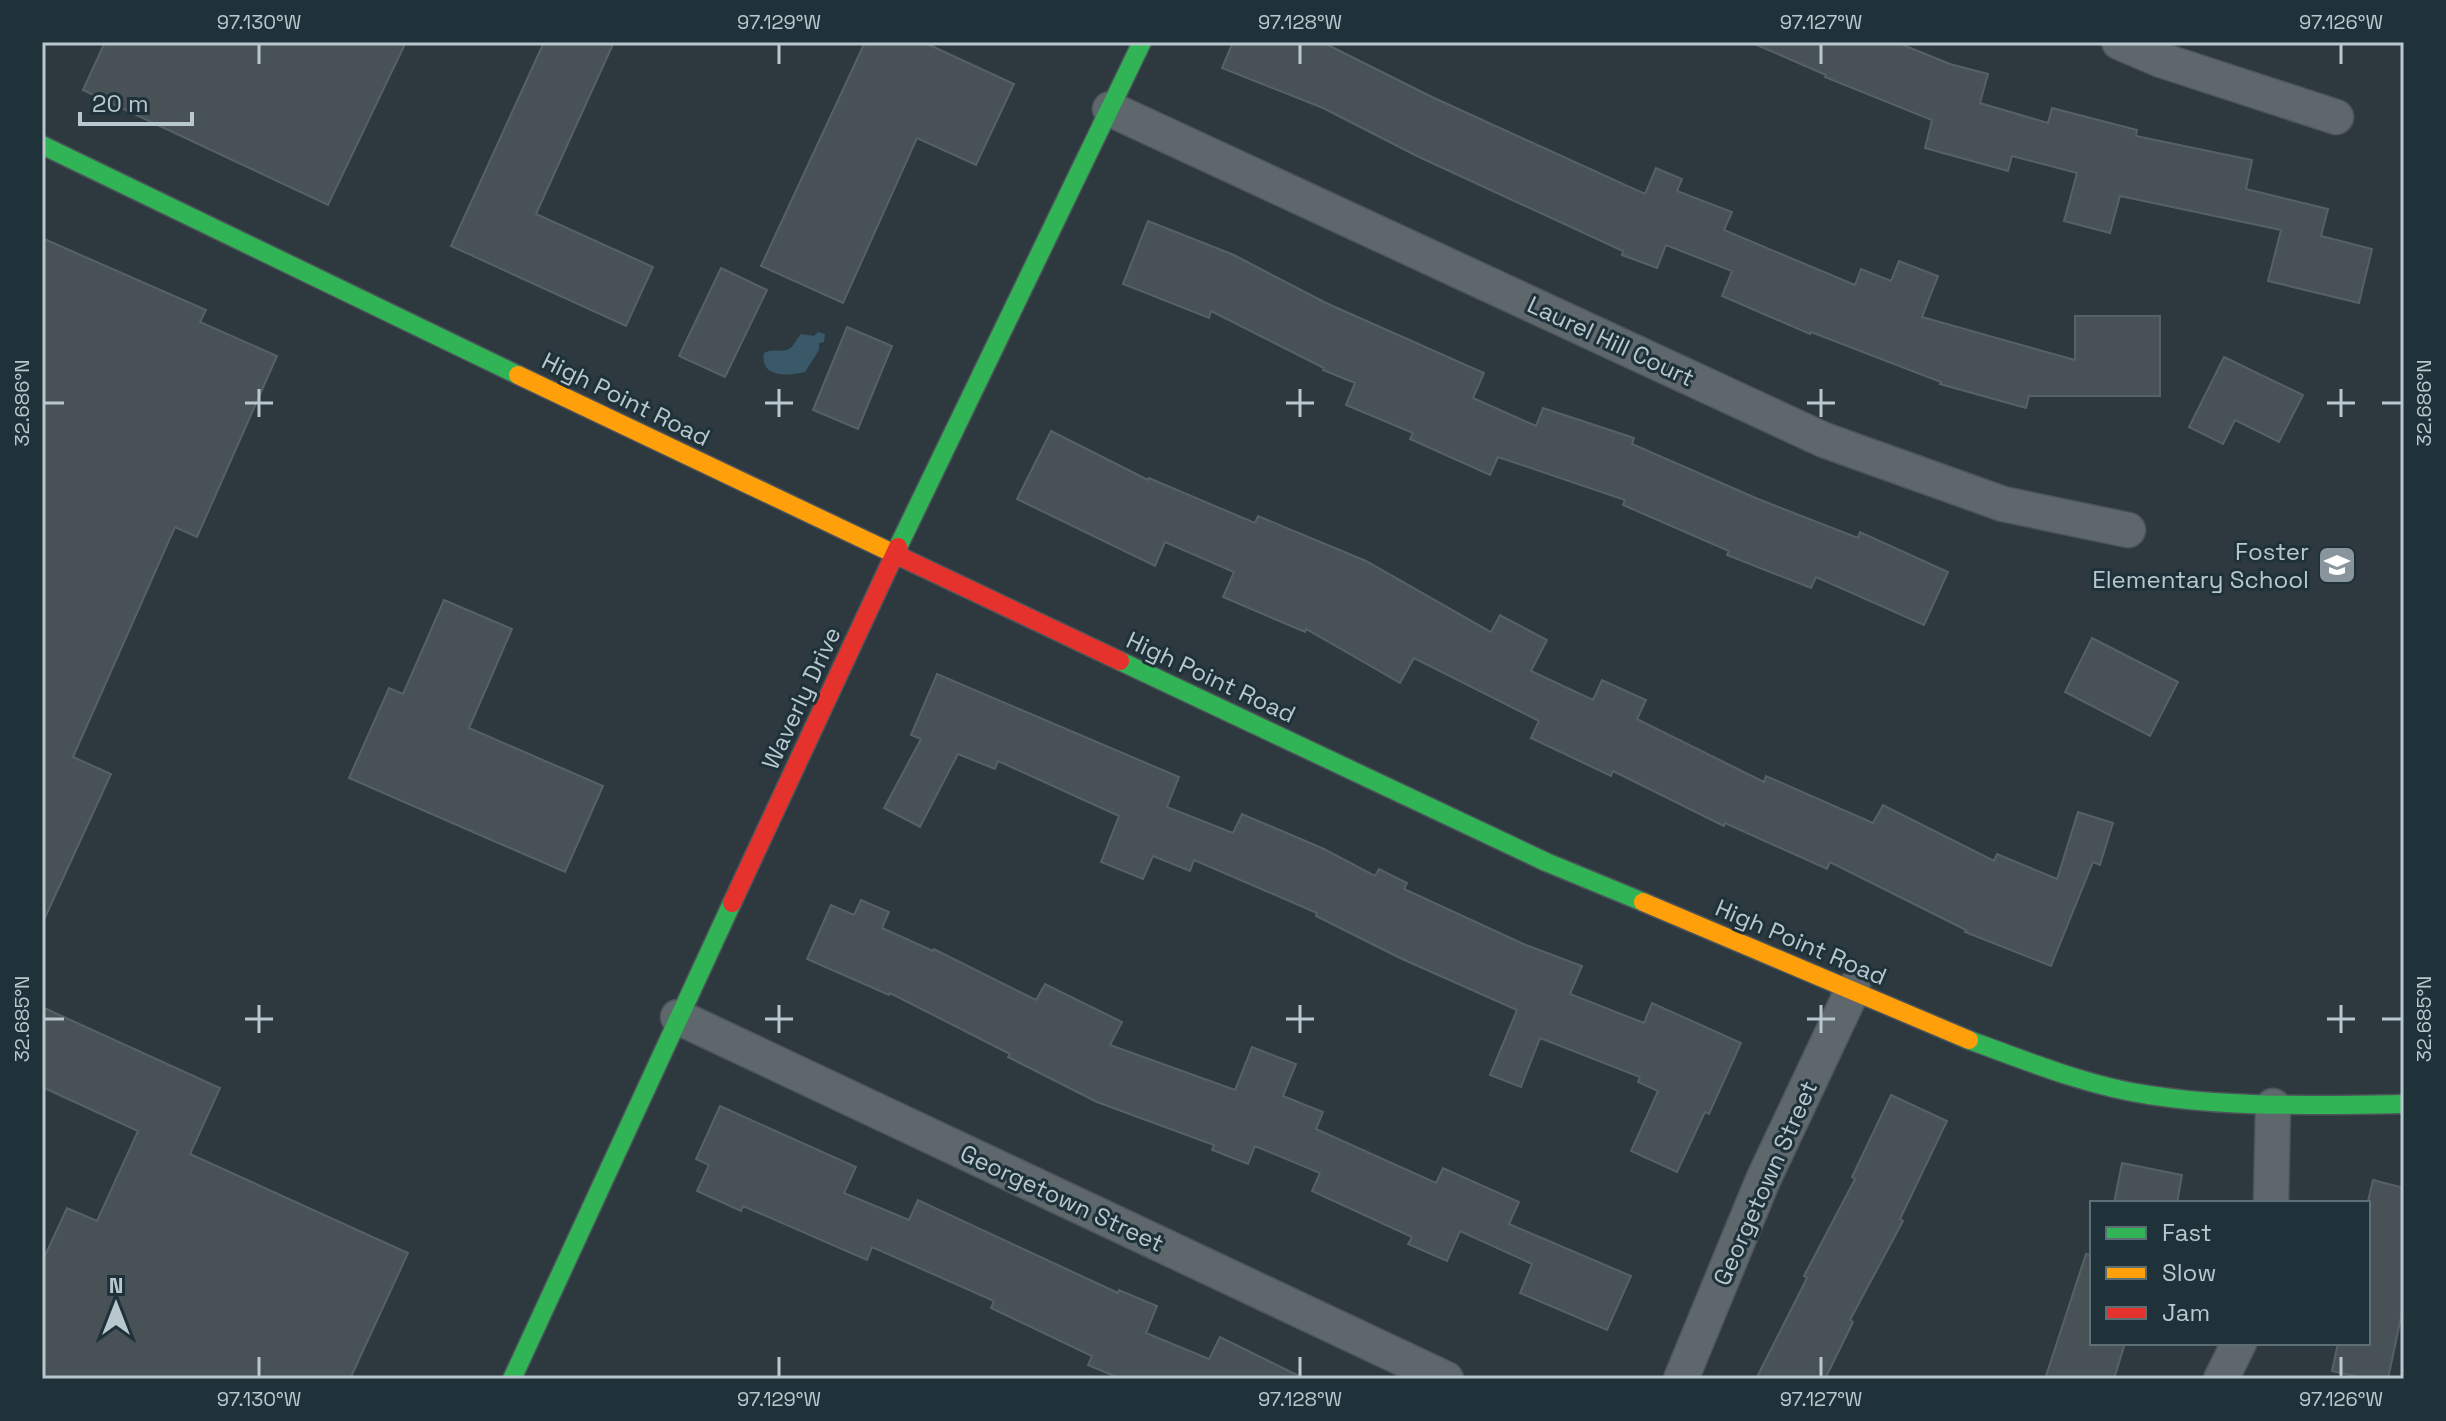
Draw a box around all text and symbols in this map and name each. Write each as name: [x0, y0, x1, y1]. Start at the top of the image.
text: 97.130°W: [217, 9, 301, 35]
text: 97.129°W: [737, 9, 821, 35]
text: 97.128°W: [1258, 9, 1342, 35]
text: 97.127°W: [1780, 9, 1862, 35]
text: 97.126°W: [2299, 9, 2383, 35]
scale bar: [80, 76, 192, 126]
text: 20 m: [92, 88, 149, 119]
street label: Laurel Hill Court: [1523, 289, 1699, 393]
street label: High Point Road: [537, 345, 715, 453]
text: 32.686°N: [9, 360, 35, 446]
text: 32.686°N: [2411, 360, 2437, 446]
place label: Foster Elementary School: [2092, 536, 2309, 595]
school or university icon: Foster Elementary School: [2316, 544, 2358, 586]
street label: Waverly Drive: [754, 622, 848, 774]
street label: High Point Road: [1121, 624, 1301, 730]
street label: High Point Road: [1711, 892, 1891, 992]
text: 32.685°N: [9, 976, 35, 1062]
text: 32.685°N: [2411, 976, 2437, 1062]
street label: Georgetown Street: [1706, 1076, 1824, 1290]
street label: Georgetown Street: [955, 1137, 1169, 1259]
legend: [2090, 1201, 2370, 1345]
text: Fast: [2162, 1217, 2212, 1248]
text: Slow: [2162, 1257, 2216, 1288]
north arrow: [76, 1265, 156, 1345]
text: N: [109, 1271, 123, 1299]
text: Jam: [2162, 1297, 2210, 1328]
text: 97.130°W: [217, 1386, 301, 1412]
text: 97.129°W: [737, 1386, 821, 1412]
text: 97.128°W: [1258, 1386, 1342, 1412]
text: 97.127°W: [1780, 1386, 1862, 1412]
text: 97.126°W: [2299, 1386, 2383, 1412]

